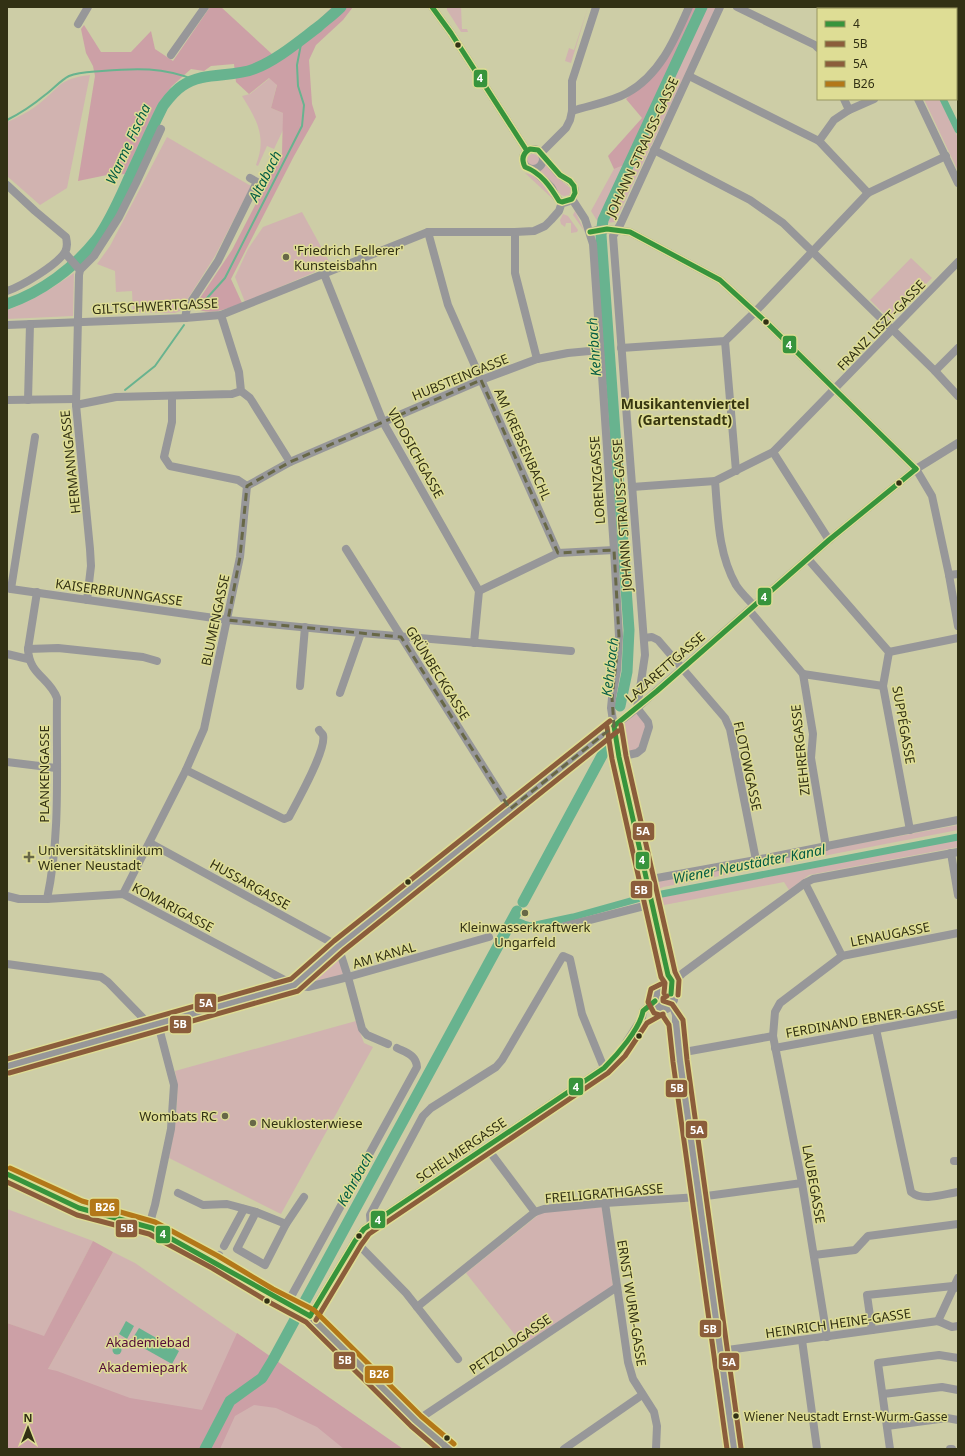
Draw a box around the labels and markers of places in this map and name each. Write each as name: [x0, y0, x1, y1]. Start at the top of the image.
unlabelled marker: [453, 40, 463, 50]
place label: 'Friedrich Fellerer' Kunsteisbahn: [294, 241, 404, 274]
marker: 'Friedrich Fellerer' Kunsteisbahn: [281, 252, 291, 262]
unlabelled marker: [761, 317, 771, 327]
unlabelled marker: [894, 478, 904, 488]
place label: Universitätsklinikum Wiener Neustadt: [38, 841, 163, 874]
marker: Universitätsklinikum Wiener Neustadt: [23, 851, 35, 863]
unlabelled marker: [403, 877, 413, 887]
marker: Kleinwasserkraftwerk Ungarfeld: [520, 908, 530, 918]
place label: Kleinwasserkraftwerk Ungarfeld: [459, 918, 591, 951]
unlabelled marker: [634, 1031, 644, 1041]
place label: Wombats RC: [139, 1107, 217, 1125]
marker: Wombats RC: [220, 1111, 230, 1121]
place label: Neuklosterwiese: [261, 1114, 363, 1132]
marker: Neuklosterwiese: [248, 1118, 258, 1128]
unlabelled marker: [354, 1231, 364, 1241]
unlabelled marker: [262, 1296, 272, 1306]
place label: Wiener Neustadt Ernst-Wurm-Gasse: [744, 1408, 948, 1425]
marker: Wiener Neustadt Ernst-Wurm-Gasse: [731, 1411, 741, 1421]
unlabelled marker: [442, 1433, 452, 1443]

